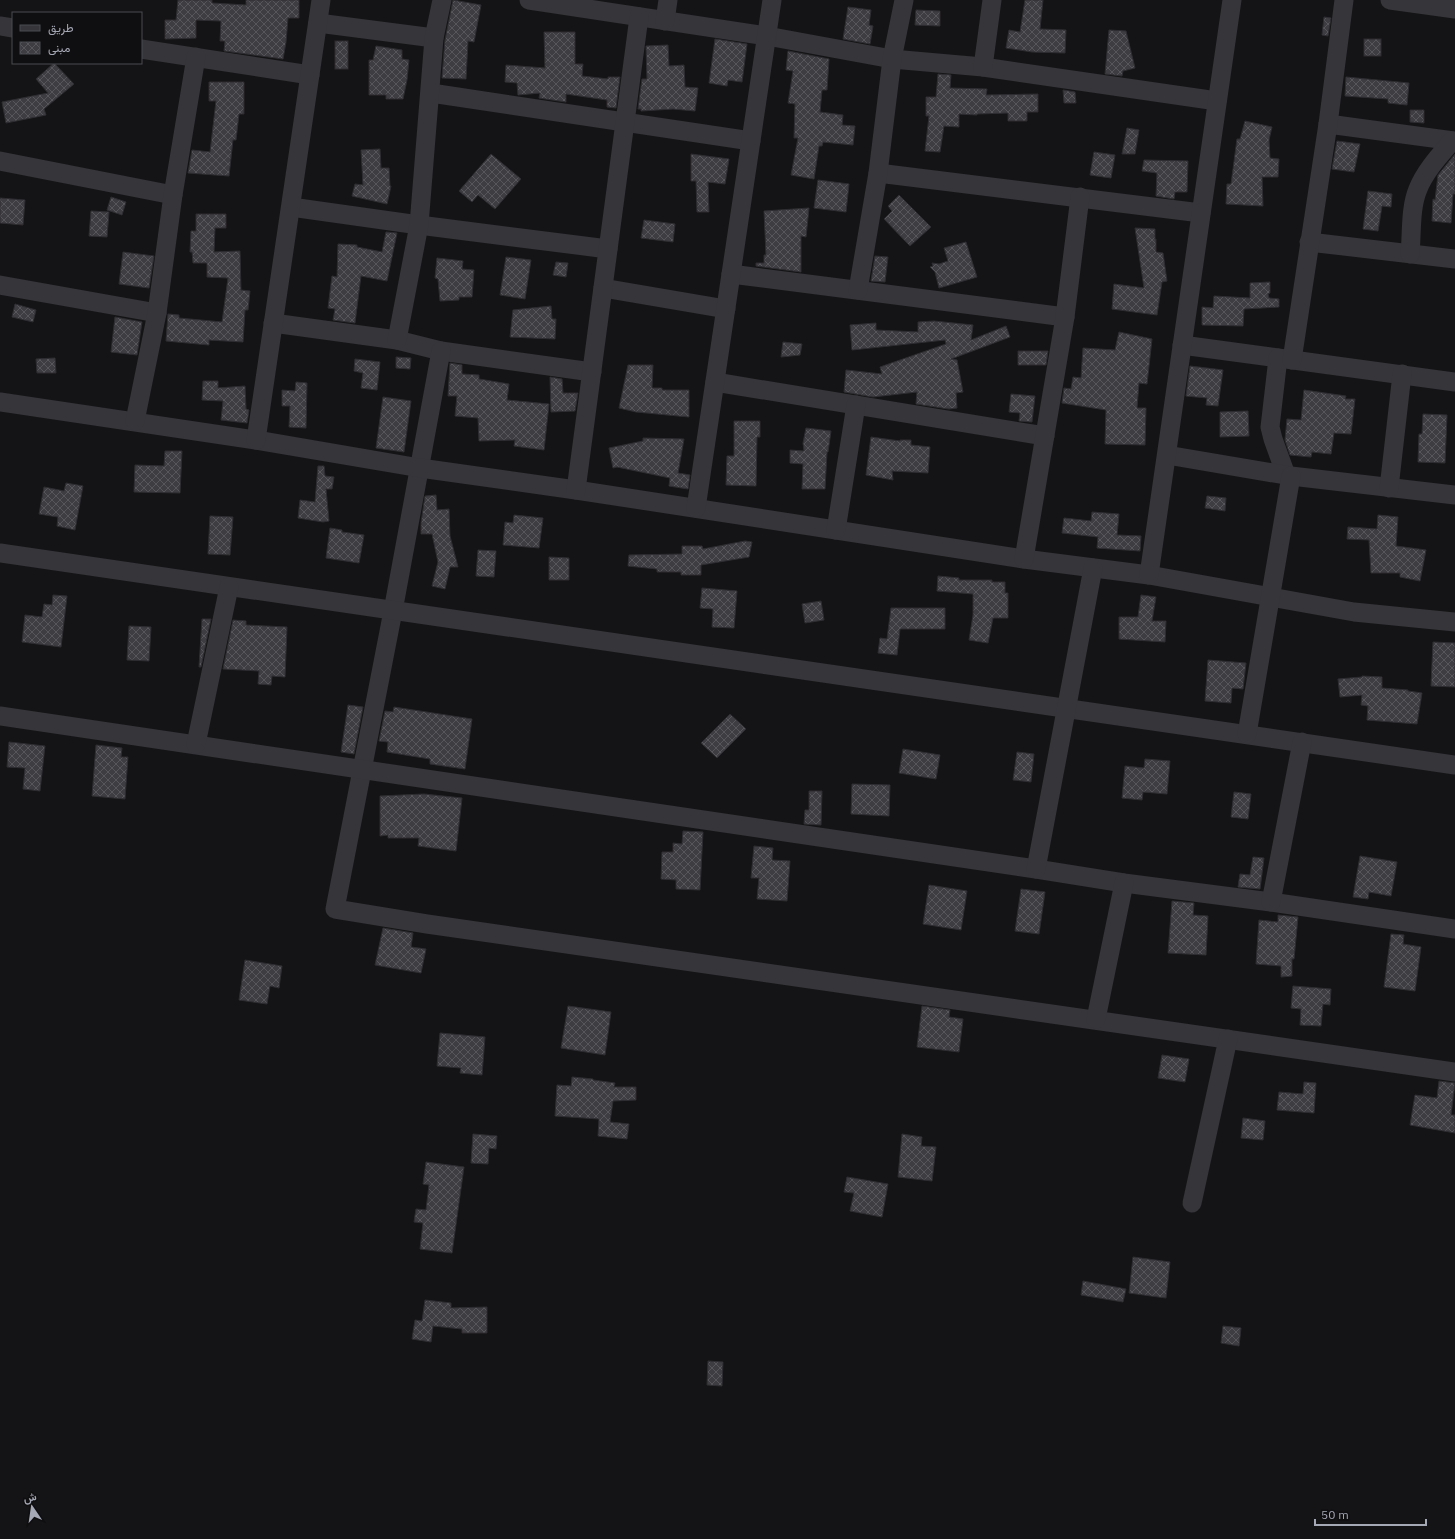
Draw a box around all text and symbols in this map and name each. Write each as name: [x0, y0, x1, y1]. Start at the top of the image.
legend: [12, 12, 142, 64]
text: طريق: [48, 20, 74, 36]
text: مبنى: [48, 40, 70, 56]
north arrow: [12, 1487, 52, 1527]
text: ش: [22, 1489, 38, 1506]
scale bar: [1315, 1501, 1426, 1527]
text: 50 m: [1321, 1507, 1349, 1522]

